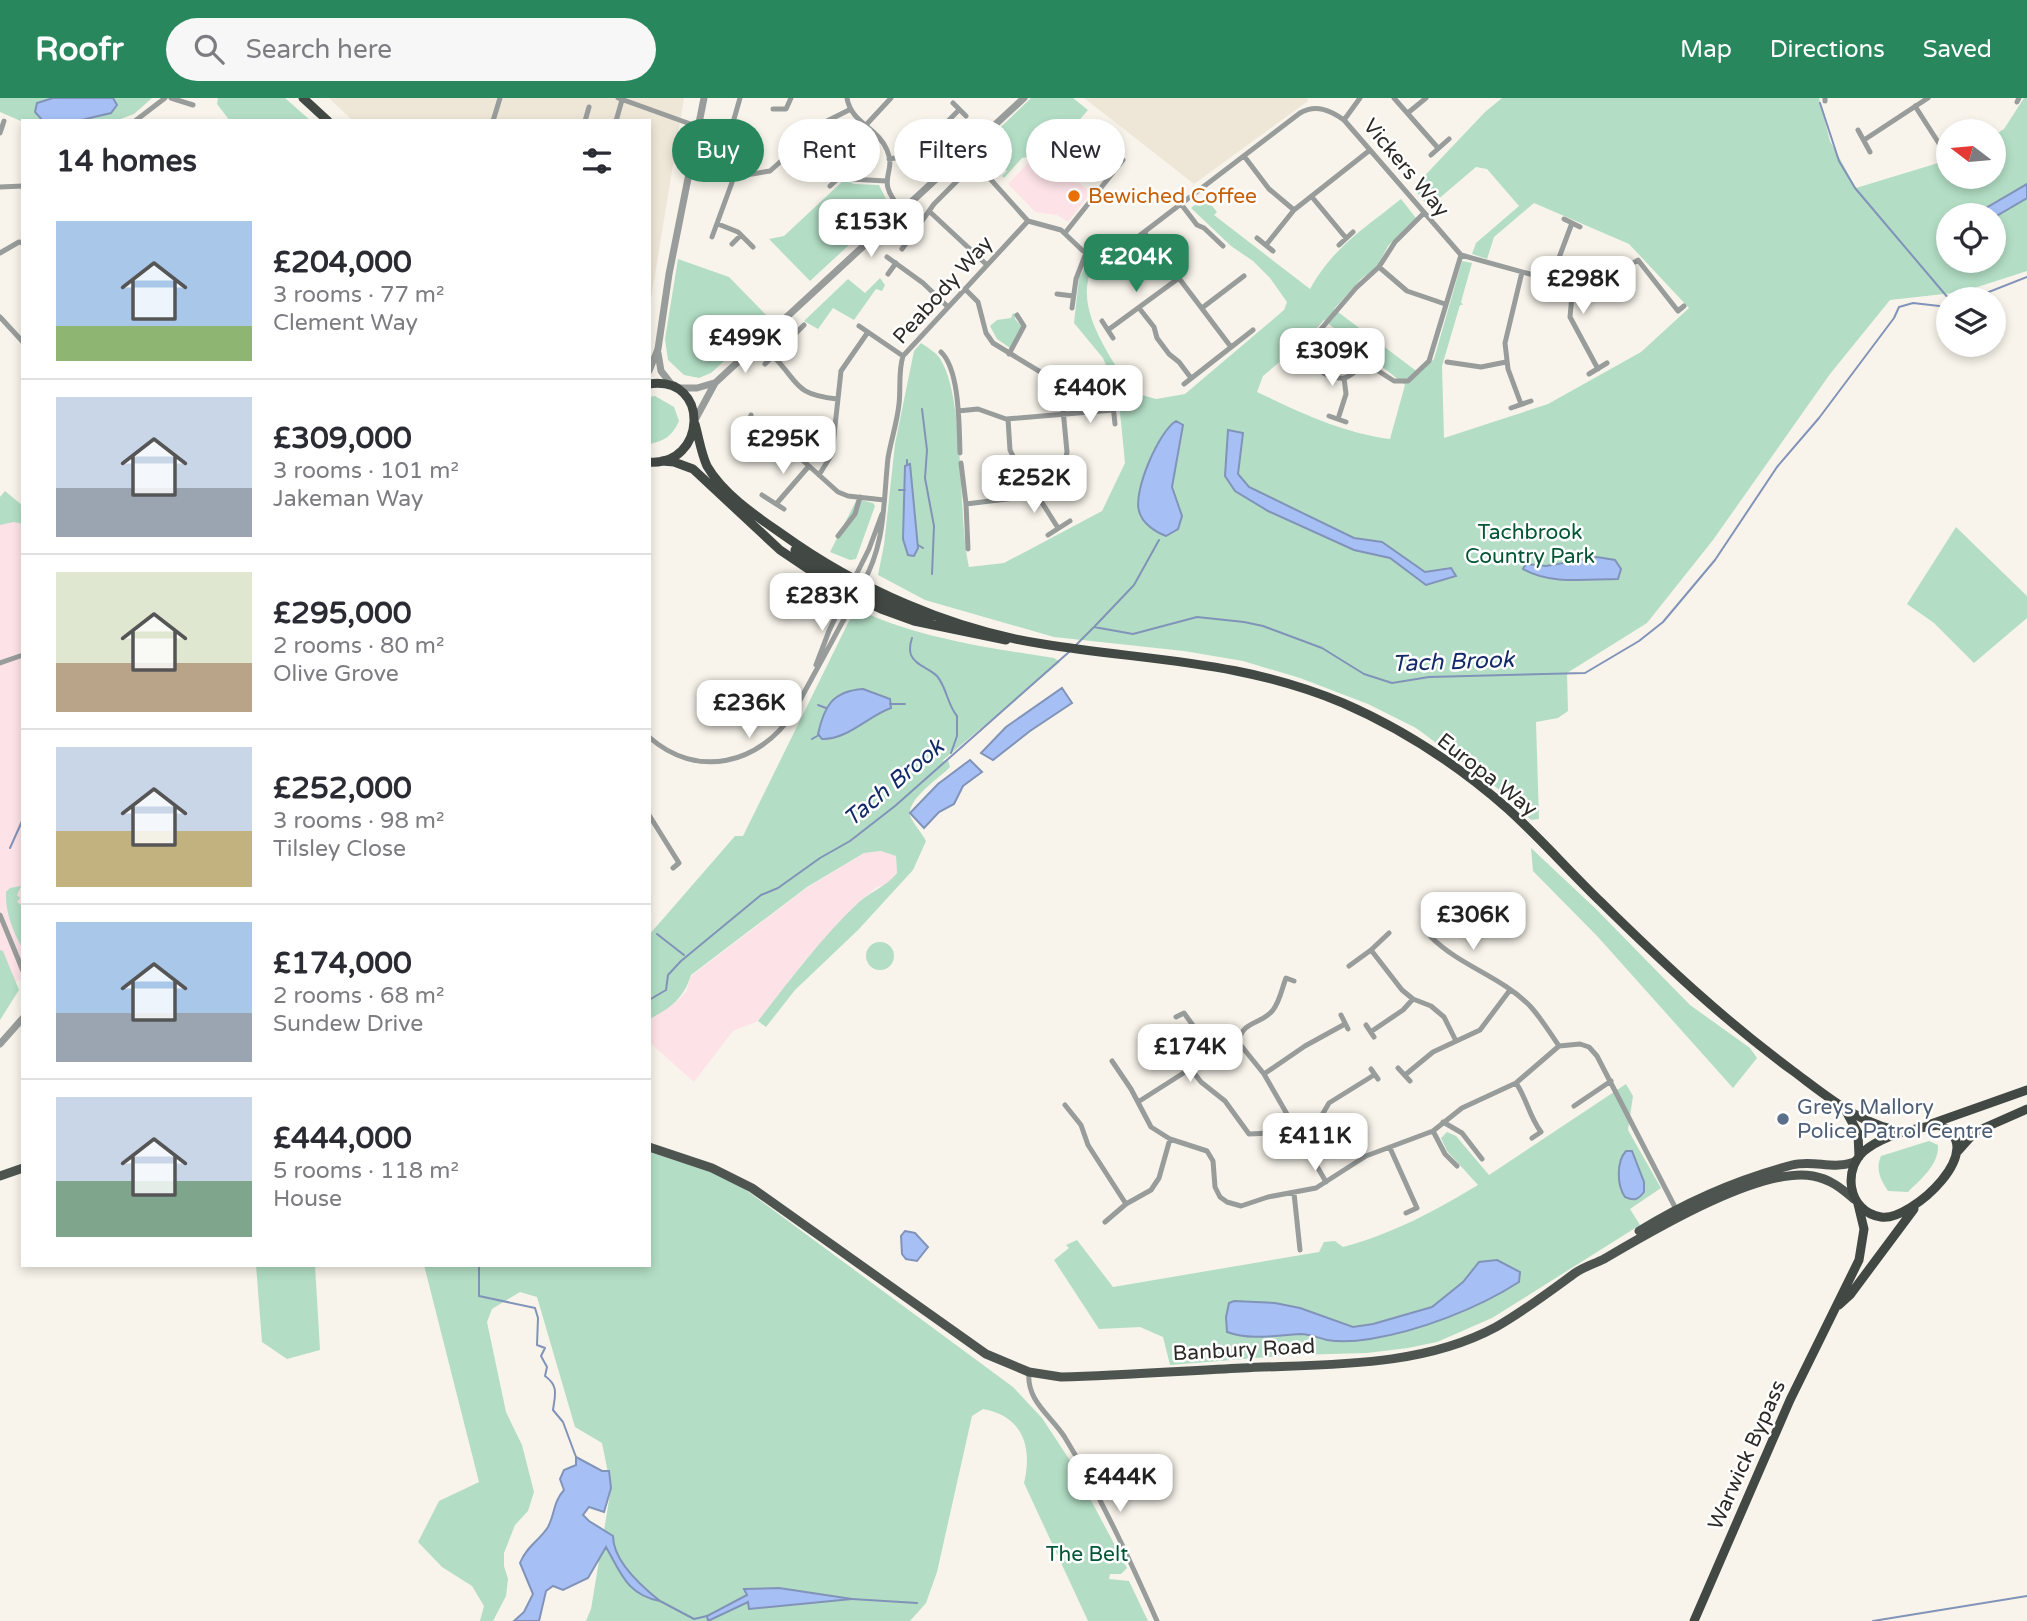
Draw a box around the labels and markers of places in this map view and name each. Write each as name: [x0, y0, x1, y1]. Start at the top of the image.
place label: Bewiched Coffee: [1088, 184, 1257, 209]
marker: Bewiched Coffee: [1066, 188, 1082, 204]
pin: £153K: [822, 200, 920, 259]
pin: £204K: [1087, 234, 1185, 294]
pin: £298K: [1534, 256, 1632, 316]
pin: £499K: [696, 316, 794, 375]
pin: £309K: [1283, 328, 1381, 388]
pin: £440K: [1041, 366, 1139, 425]
pin: £295K: [734, 416, 832, 476]
pin: £252K: [985, 456, 1083, 515]
pin: £283K: [773, 574, 871, 633]
pin: £236K: [700, 680, 798, 740]
pin: £306K: [1424, 892, 1522, 952]
pin: £174K: [1141, 1024, 1239, 1084]
place label: Greys Mallory Police Patrol Centre: [1797, 1095, 1993, 1144]
marker: Greys Mallory Police Patrol Centre: [1775, 1111, 1791, 1127]
pin: £411K: [1266, 1114, 1364, 1173]
pin: £444K: [1071, 1454, 1169, 1514]

